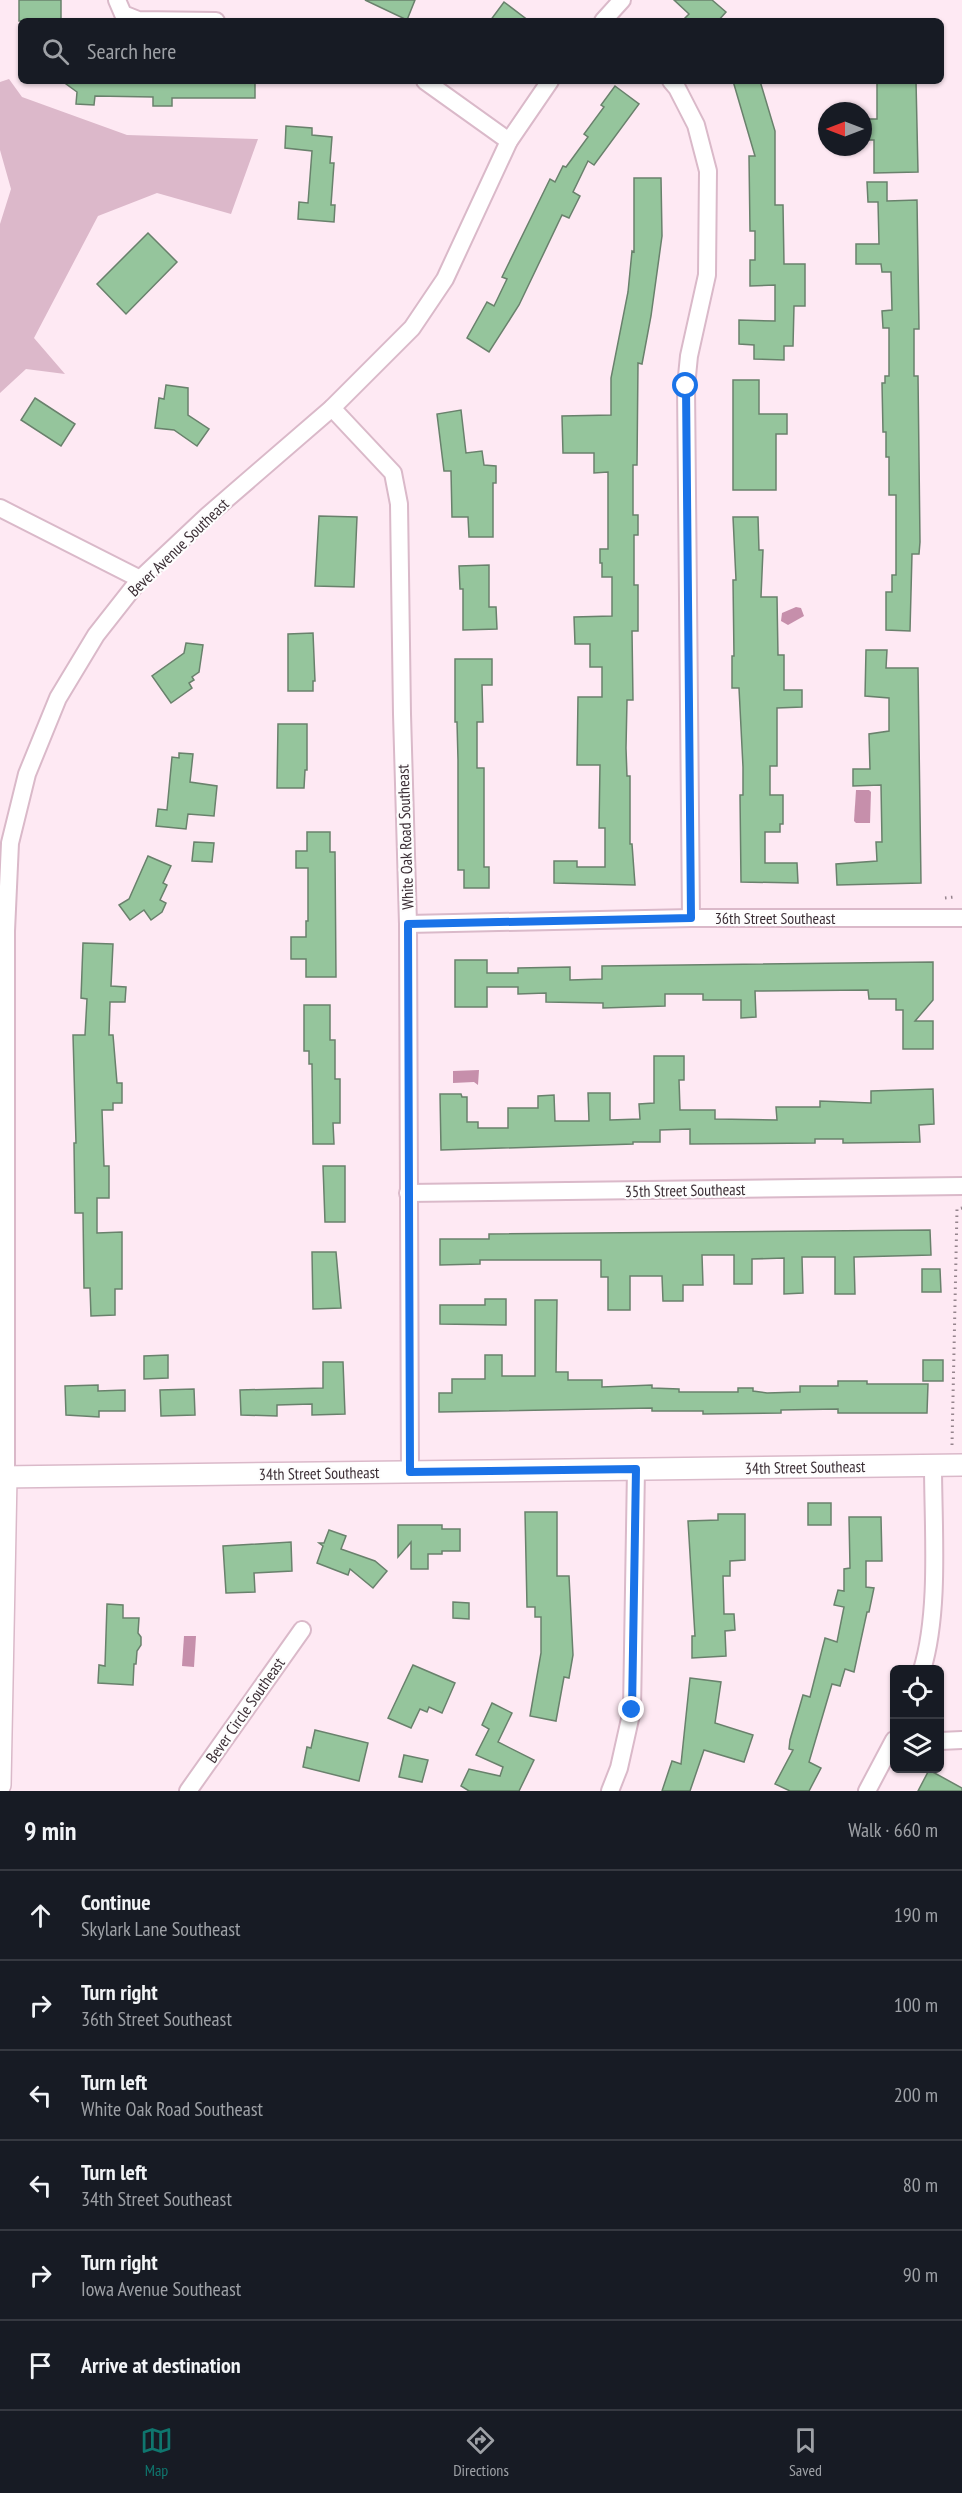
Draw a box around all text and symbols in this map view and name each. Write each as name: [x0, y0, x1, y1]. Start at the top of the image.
search box: [18, 18, 944, 84]
icon: search: [39, 35, 72, 68]
text: Search here: [87, 37, 176, 65]
north arrow: [818, 102, 872, 156]
route start: [672, 372, 698, 398]
street label: Bever Avenue Southeast: [123, 493, 233, 600]
street label: White Oak Road Southeast: [392, 763, 418, 910]
street label: 36th Street Southeast: [715, 908, 836, 928]
street label: 35th Street Southeast: [624, 1179, 746, 1201]
street label: 34th Street Southeast: [744, 1456, 866, 1478]
street label: 34th Street Southeast: [258, 1462, 380, 1484]
street label: Bever Circle Southeast: [201, 1653, 289, 1767]
map controls: [890, 1665, 944, 1773]
button: locate: [890, 1665, 944, 1719]
route end: [618, 1696, 644, 1722]
button: layers: [890, 1719, 944, 1773]
text: 9 min: [24, 1814, 77, 1847]
text: Walk · 660 m: [848, 1817, 938, 1843]
text: Continue: [81, 1888, 151, 1916]
icon: ahead: [24, 1899, 57, 1932]
text: 190 m: [894, 1902, 938, 1928]
text: Skylark Lane Southeast: [81, 1916, 241, 1942]
text: Turn right: [81, 1978, 158, 2006]
icon: right: [24, 1989, 57, 2022]
text: 100 m: [894, 1992, 938, 2018]
text: 36th Street Southeast: [81, 2006, 232, 2032]
text: Turn left: [81, 2068, 147, 2096]
icon: left: [24, 2079, 57, 2112]
text: 200 m: [894, 2082, 938, 2108]
text: White Oak Road Southeast: [81, 2096, 263, 2122]
text: Turn left: [81, 2158, 147, 2186]
icon: left: [24, 2169, 57, 2202]
text: 80 m: [903, 2172, 938, 2198]
text: 34th Street Southeast: [81, 2186, 232, 2212]
text: Turn right: [81, 2248, 158, 2276]
icon: right: [24, 2259, 57, 2292]
text: 90 m: [903, 2262, 938, 2288]
text: Iowa Avenue Southeast: [81, 2276, 241, 2302]
icon: arrive: [24, 2349, 57, 2382]
text: Arrive at destination: [81, 2351, 241, 2379]
tab: Map: [140, 2424, 173, 2480]
tab: Directions: [453, 2424, 509, 2480]
tab: Saved: [789, 2424, 822, 2480]

